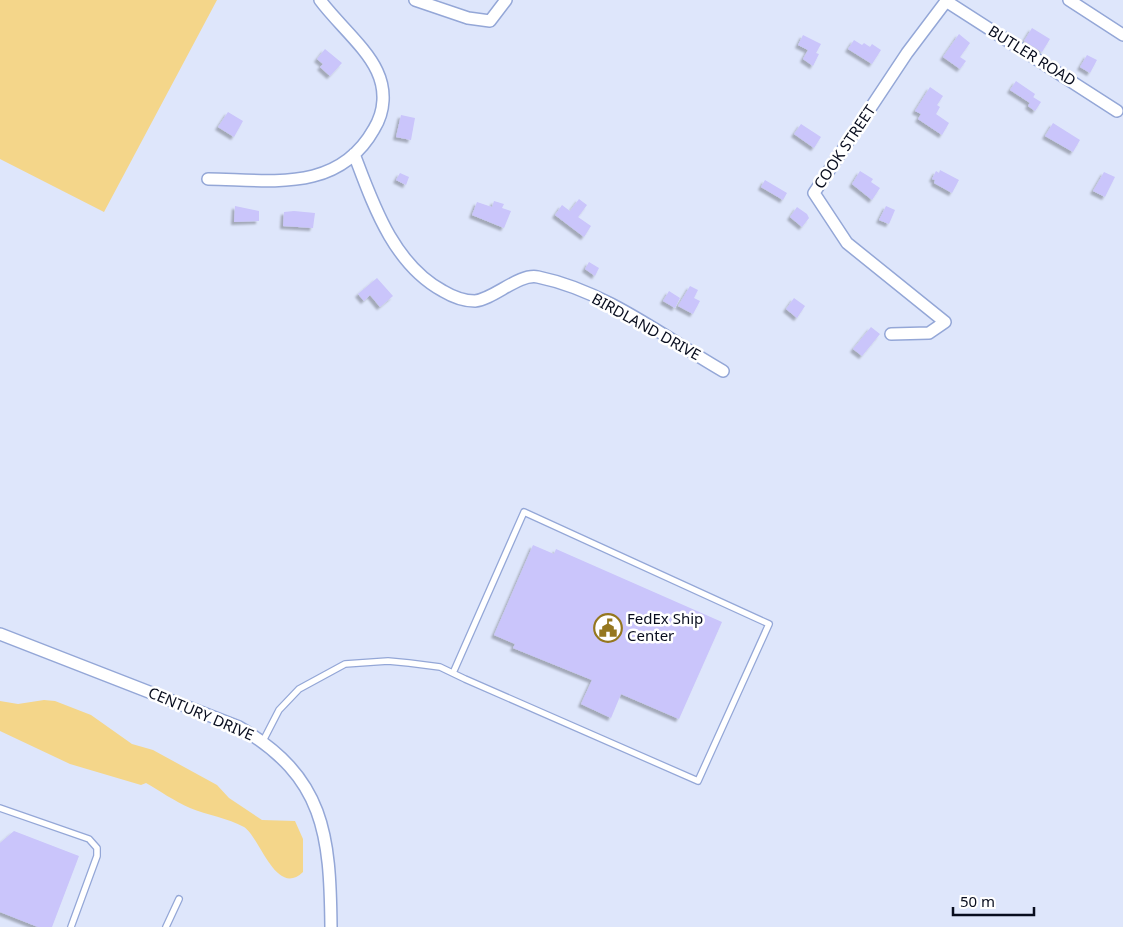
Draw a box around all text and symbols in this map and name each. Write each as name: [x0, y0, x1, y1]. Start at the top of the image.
street label: BUTLER ROAD: [985, 20, 1080, 90]
street label: COOK STREET: [809, 100, 880, 192]
street label: BIRDLAND DRIVE: [588, 288, 704, 364]
place label: FedEx Ship Center: [627, 608, 703, 645]
public building icon: FedEx Ship Center: [593, 613, 623, 643]
street label: CENTURY DRIVE: [145, 682, 257, 744]
scale bar: [953, 884, 1034, 916]
text: 50 m: [960, 891, 995, 911]

